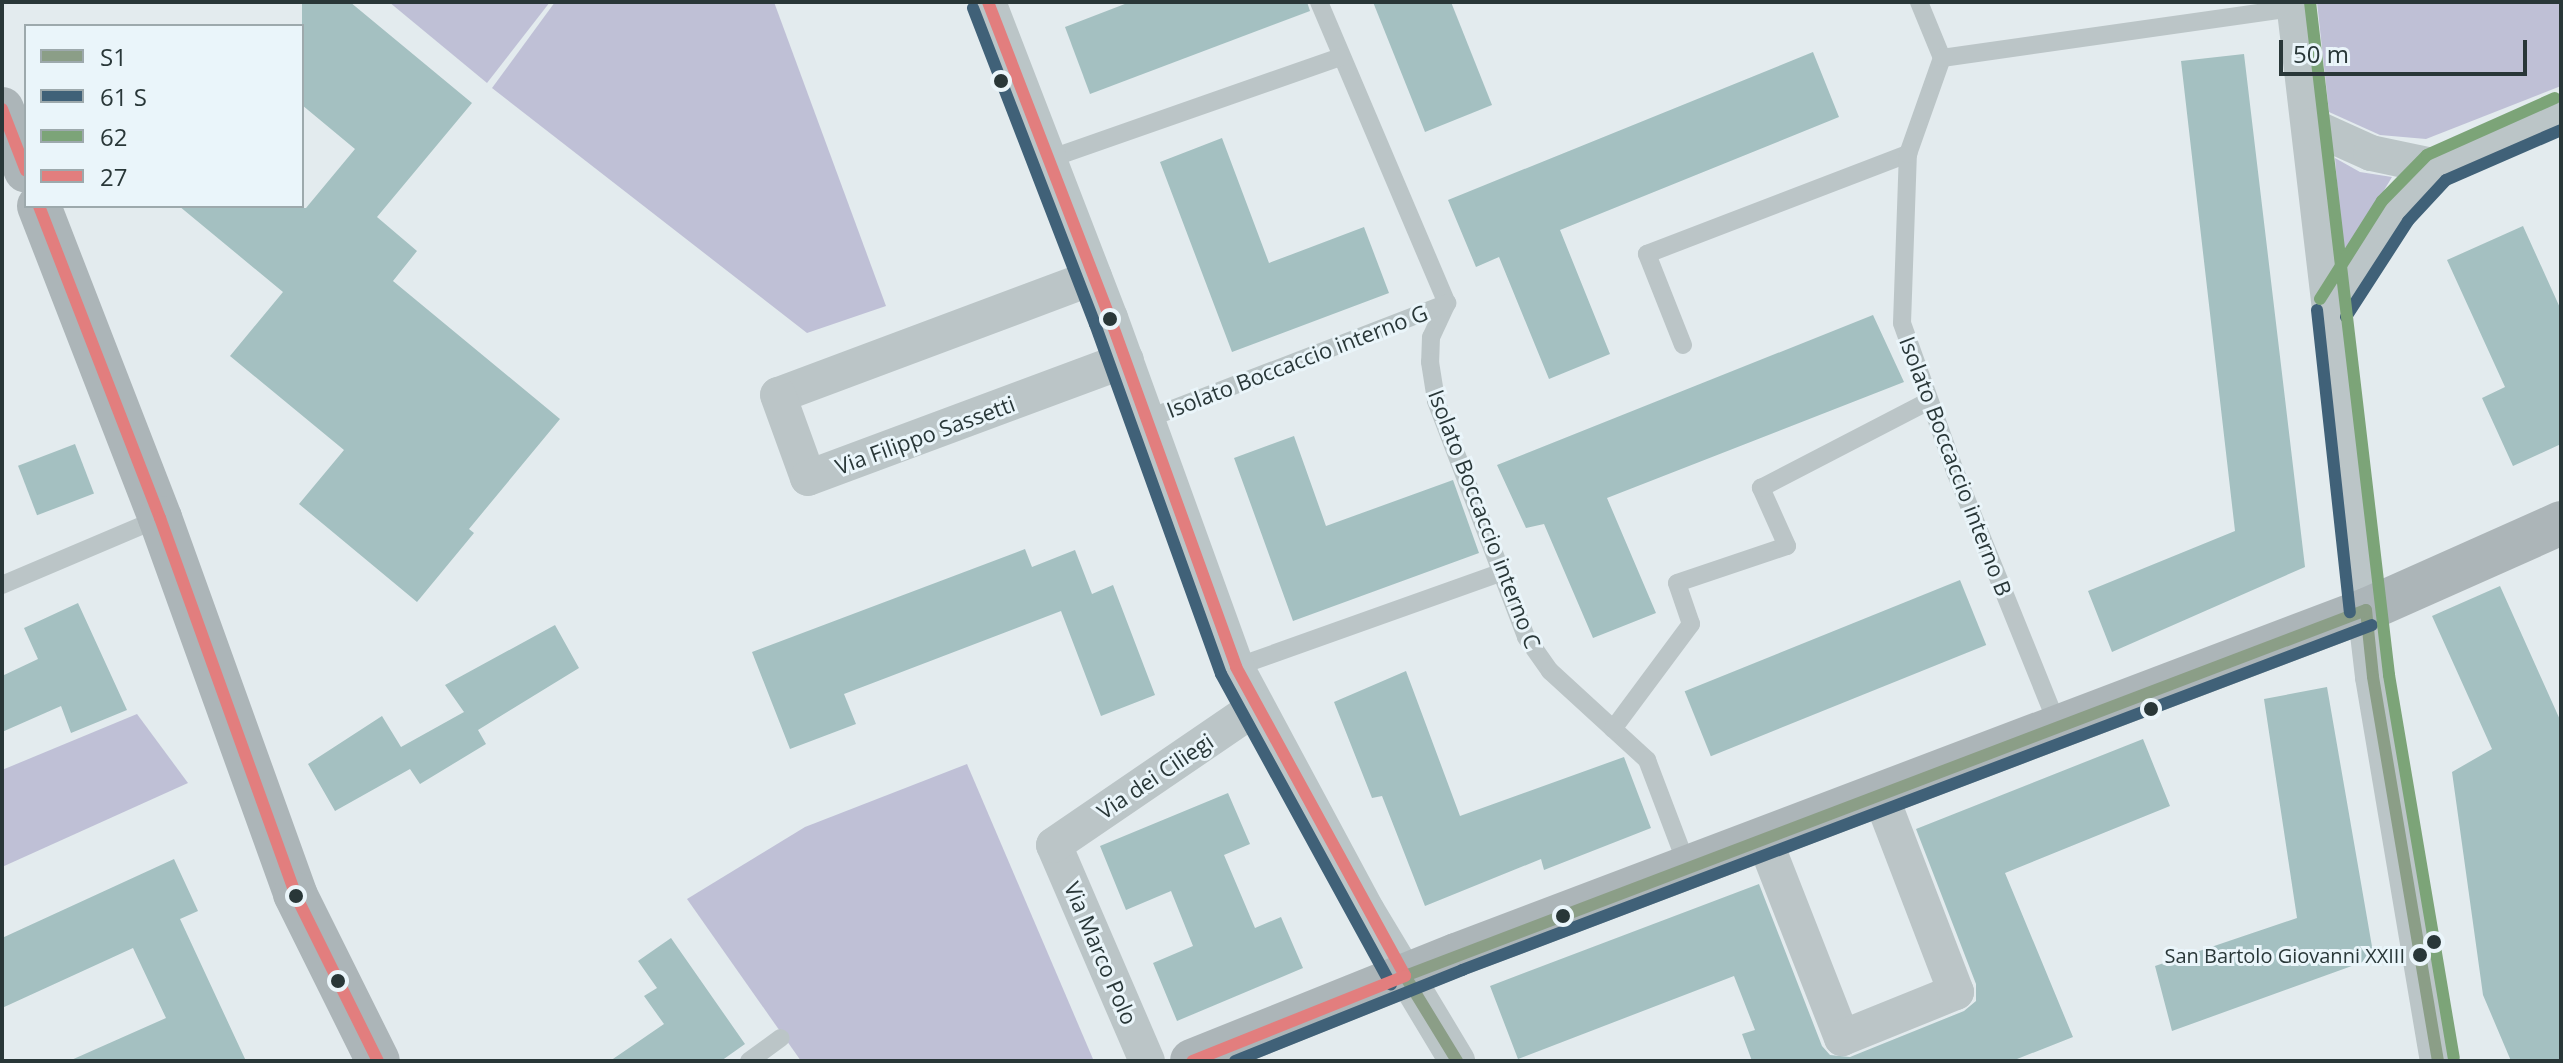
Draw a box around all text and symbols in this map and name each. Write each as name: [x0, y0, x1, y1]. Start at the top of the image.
legend: [24, 24, 304, 208]
scale bar: [2283, 24, 2531, 74]
text: 50 m: [2293, 37, 2349, 70]
text: S1: [100, 40, 127, 73]
unlabelled marker: [993, 73, 1009, 89]
text: 61 S: [100, 80, 147, 113]
text: 62: [100, 120, 127, 153]
text: 27: [100, 160, 127, 193]
street label: Isolato Boccaccio interno G: [1163, 299, 1431, 423]
unlabelled marker: [1102, 311, 1118, 327]
street label: Isolato Boccaccio interno B: [1894, 333, 2018, 599]
street label: Isolato Boccaccio interno C: [1423, 386, 1547, 652]
street label: Via Filippo Sassetti: [832, 390, 1018, 480]
unlabelled marker: [2143, 701, 2159, 717]
street label: Via dei Ciliegi: [1092, 728, 1218, 824]
street label: Via Marco Polo: [1059, 878, 1143, 1028]
unlabelled marker: [288, 888, 304, 904]
unlabelled marker: [1555, 908, 1571, 924]
unlabelled marker: [2426, 934, 2442, 950]
place label: San Bartolo Giovanni XXIII: [2164, 943, 2405, 967]
marker: San Bartolo Giovanni XXIII: [2412, 947, 2428, 963]
unlabelled marker: [330, 973, 346, 989]

